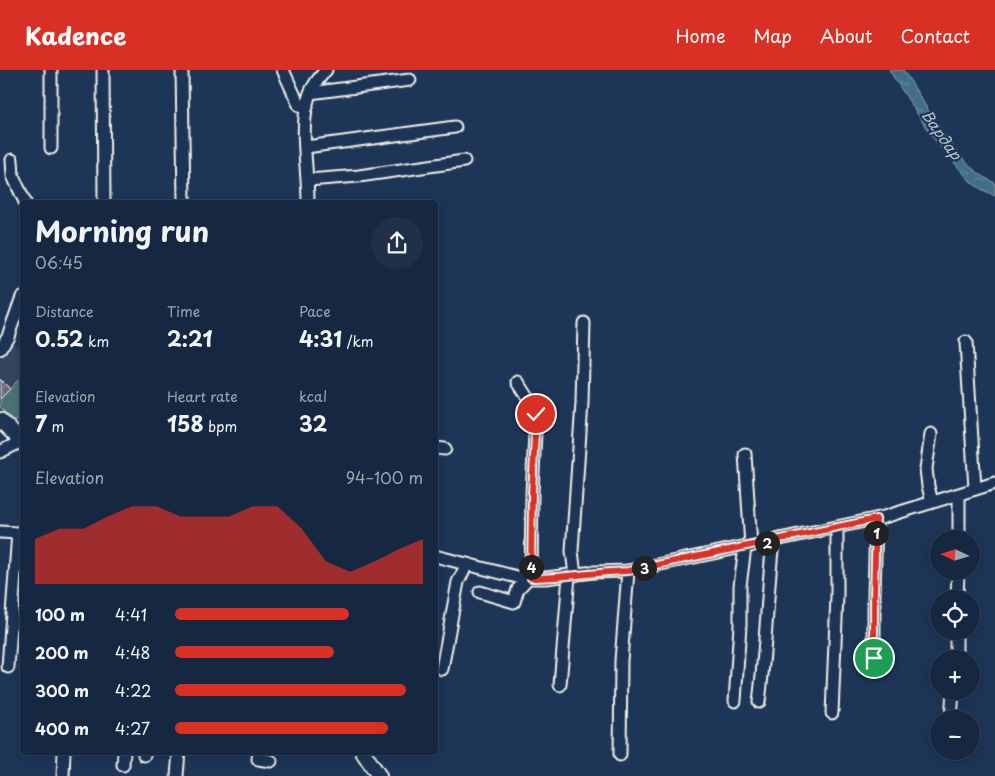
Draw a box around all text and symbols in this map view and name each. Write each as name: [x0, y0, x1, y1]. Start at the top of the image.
text: Kadence: [25, 17, 126, 53]
text: Home: [675, 22, 725, 49]
text: Map: [753, 22, 792, 49]
text: About: [820, 22, 872, 49]
text: Contact: [900, 22, 970, 49]
water label: Вардар: [917, 104, 968, 165]
text: Morning run: [35, 209, 209, 252]
button: share: [371, 217, 423, 269]
text: 06:45: [35, 250, 83, 274]
text: Distance: [35, 301, 94, 322]
text: Time: [167, 301, 200, 322]
text: Pace: [299, 301, 331, 322]
text: 0.52: [35, 322, 84, 354]
text: 2:21: [167, 322, 213, 354]
text: 4:31: [299, 322, 342, 354]
text: km: [84, 331, 109, 352]
text: /km: [342, 331, 374, 352]
text: Elevation: [35, 386, 95, 407]
text: Heart rate: [167, 386, 238, 407]
text: kcal: [299, 386, 327, 407]
pin: [515, 393, 557, 435]
icon: check: [522, 400, 550, 428]
text: 7: [35, 407, 47, 439]
text: 158: [167, 407, 204, 439]
text: 32: [299, 407, 327, 439]
text: m: [47, 416, 64, 437]
text: bpm: [204, 416, 237, 437]
text: Elevation: [35, 465, 104, 489]
text: 94–100 m: [346, 465, 423, 489]
pin: 1: [864, 520, 888, 546]
text: 1: [873, 523, 880, 544]
pin: 2: [754, 530, 780, 556]
north arrow: [930, 530, 980, 580]
map controls: [930, 530, 980, 760]
text: 2: [763, 533, 772, 554]
pin: 4: [518, 554, 544, 580]
pin: 3: [632, 556, 656, 580]
text: 4: [527, 557, 536, 578]
text: 3: [640, 558, 649, 579]
button: locate: [930, 590, 980, 640]
text: 100 m: [35, 602, 85, 626]
text: 4:41: [115, 602, 147, 626]
pin: [853, 637, 895, 679]
text: 200 m: [35, 640, 89, 664]
text: 4:48: [115, 640, 151, 664]
icon: arrive: [860, 644, 888, 672]
button: +: [930, 650, 980, 700]
text: 300 m: [35, 678, 89, 702]
text: 4:22: [115, 678, 152, 702]
button: −: [930, 710, 980, 760]
text: 400 m: [35, 716, 89, 740]
text: 4:27: [115, 716, 150, 740]

